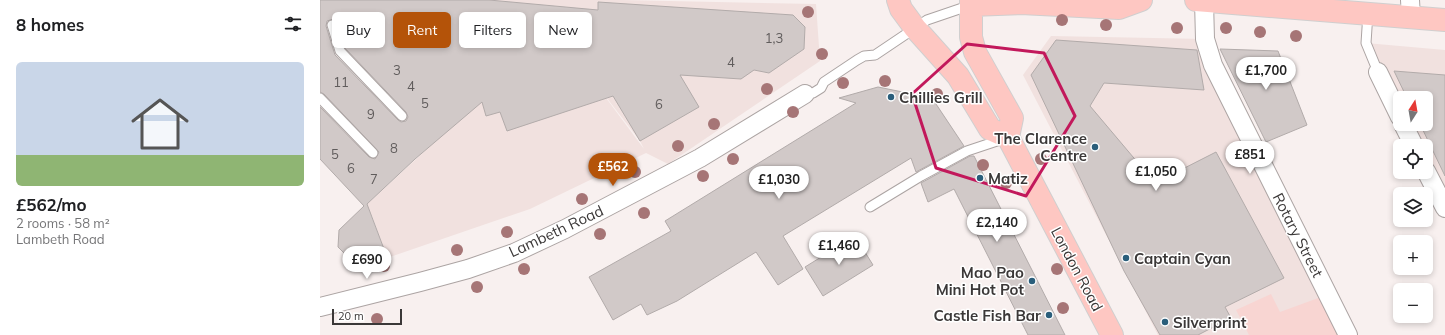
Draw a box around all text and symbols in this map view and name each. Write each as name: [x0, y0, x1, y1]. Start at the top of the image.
chip: Buy: [332, 12, 385, 48]
chip: Rent: [393, 12, 451, 48]
chip: Filters: [459, 12, 526, 48]
chip: New: [534, 12, 592, 48]
icon: filters: [282, 13, 304, 35]
text: 8 homes: [16, 14, 84, 35]
house number: 1,3: [765, 30, 783, 46]
house number: 4: [727, 54, 735, 70]
pin: £1,700: [1233, 57, 1299, 91]
house number: 3: [393, 62, 401, 78]
text: £1,700: [1245, 62, 1287, 78]
house number: 11: [333, 74, 349, 90]
house number: 4: [407, 78, 415, 94]
icon: home: [124, 88, 196, 160]
place label: Chillies Grill: [899, 88, 983, 107]
north arrow: [1393, 91, 1433, 131]
map controls: [1393, 91, 1433, 323]
marker: Chillies Grill: [886, 92, 896, 102]
house number: 5: [421, 95, 429, 111]
house number: 6: [655, 96, 663, 112]
house number: 9: [367, 106, 375, 122]
place label: The Clarence Centre: [994, 129, 1087, 165]
button: locate: [1393, 139, 1433, 179]
house number: 8: [390, 140, 398, 156]
pin: £851: [1226, 141, 1274, 175]
marker: The Clarence Centre: [1090, 142, 1100, 152]
house number: 5: [331, 146, 339, 162]
text: £851: [1234, 146, 1266, 162]
pin: £562: [589, 153, 637, 187]
text: £562: [597, 158, 629, 174]
pin: £1,050: [1123, 158, 1189, 192]
house number: 6: [347, 160, 355, 176]
text: £1,050: [1135, 163, 1177, 179]
pin: £1,030: [746, 166, 812, 200]
place label: Matiz: [988, 169, 1028, 188]
house number: 7: [370, 171, 378, 187]
text: £1,030: [758, 171, 800, 187]
marker: Matiz: [975, 173, 985, 183]
button: layers: [1393, 187, 1433, 227]
street label: Rotary Street: [1269, 190, 1327, 280]
text: £562/mo: [16, 194, 87, 215]
street label: Lambeth Road: [506, 201, 606, 261]
pin: £2,140: [964, 209, 1030, 243]
text: £2,140: [976, 214, 1018, 230]
text: 2 rooms · 58 m²: [16, 215, 110, 231]
street label: London Road: [1047, 224, 1107, 314]
text: Lambeth Road: [16, 231, 105, 247]
pin: £1,460: [806, 232, 872, 266]
button: +: [1393, 235, 1433, 275]
text: £1,460: [818, 237, 860, 253]
pin: £690: [343, 246, 391, 280]
place label: Captain Cyan: [1134, 249, 1231, 268]
text: £690: [351, 251, 383, 267]
marker: Captain Cyan: [1121, 253, 1131, 263]
place label: Mao Pao Mini Hot Pot: [936, 263, 1024, 299]
marker: Mao Pao Mini Hot Pot: [1027, 276, 1037, 286]
button: −: [1393, 283, 1433, 323]
place label: Castle Fish Bar: [934, 306, 1041, 325]
scale bar: [332, 307, 402, 326]
text: 20 m: [338, 309, 364, 323]
marker: Castle Fish Bar: [1044, 310, 1054, 320]
place label: Silverprint: [1173, 313, 1247, 332]
marker: Silverprint: [1160, 317, 1170, 327]

